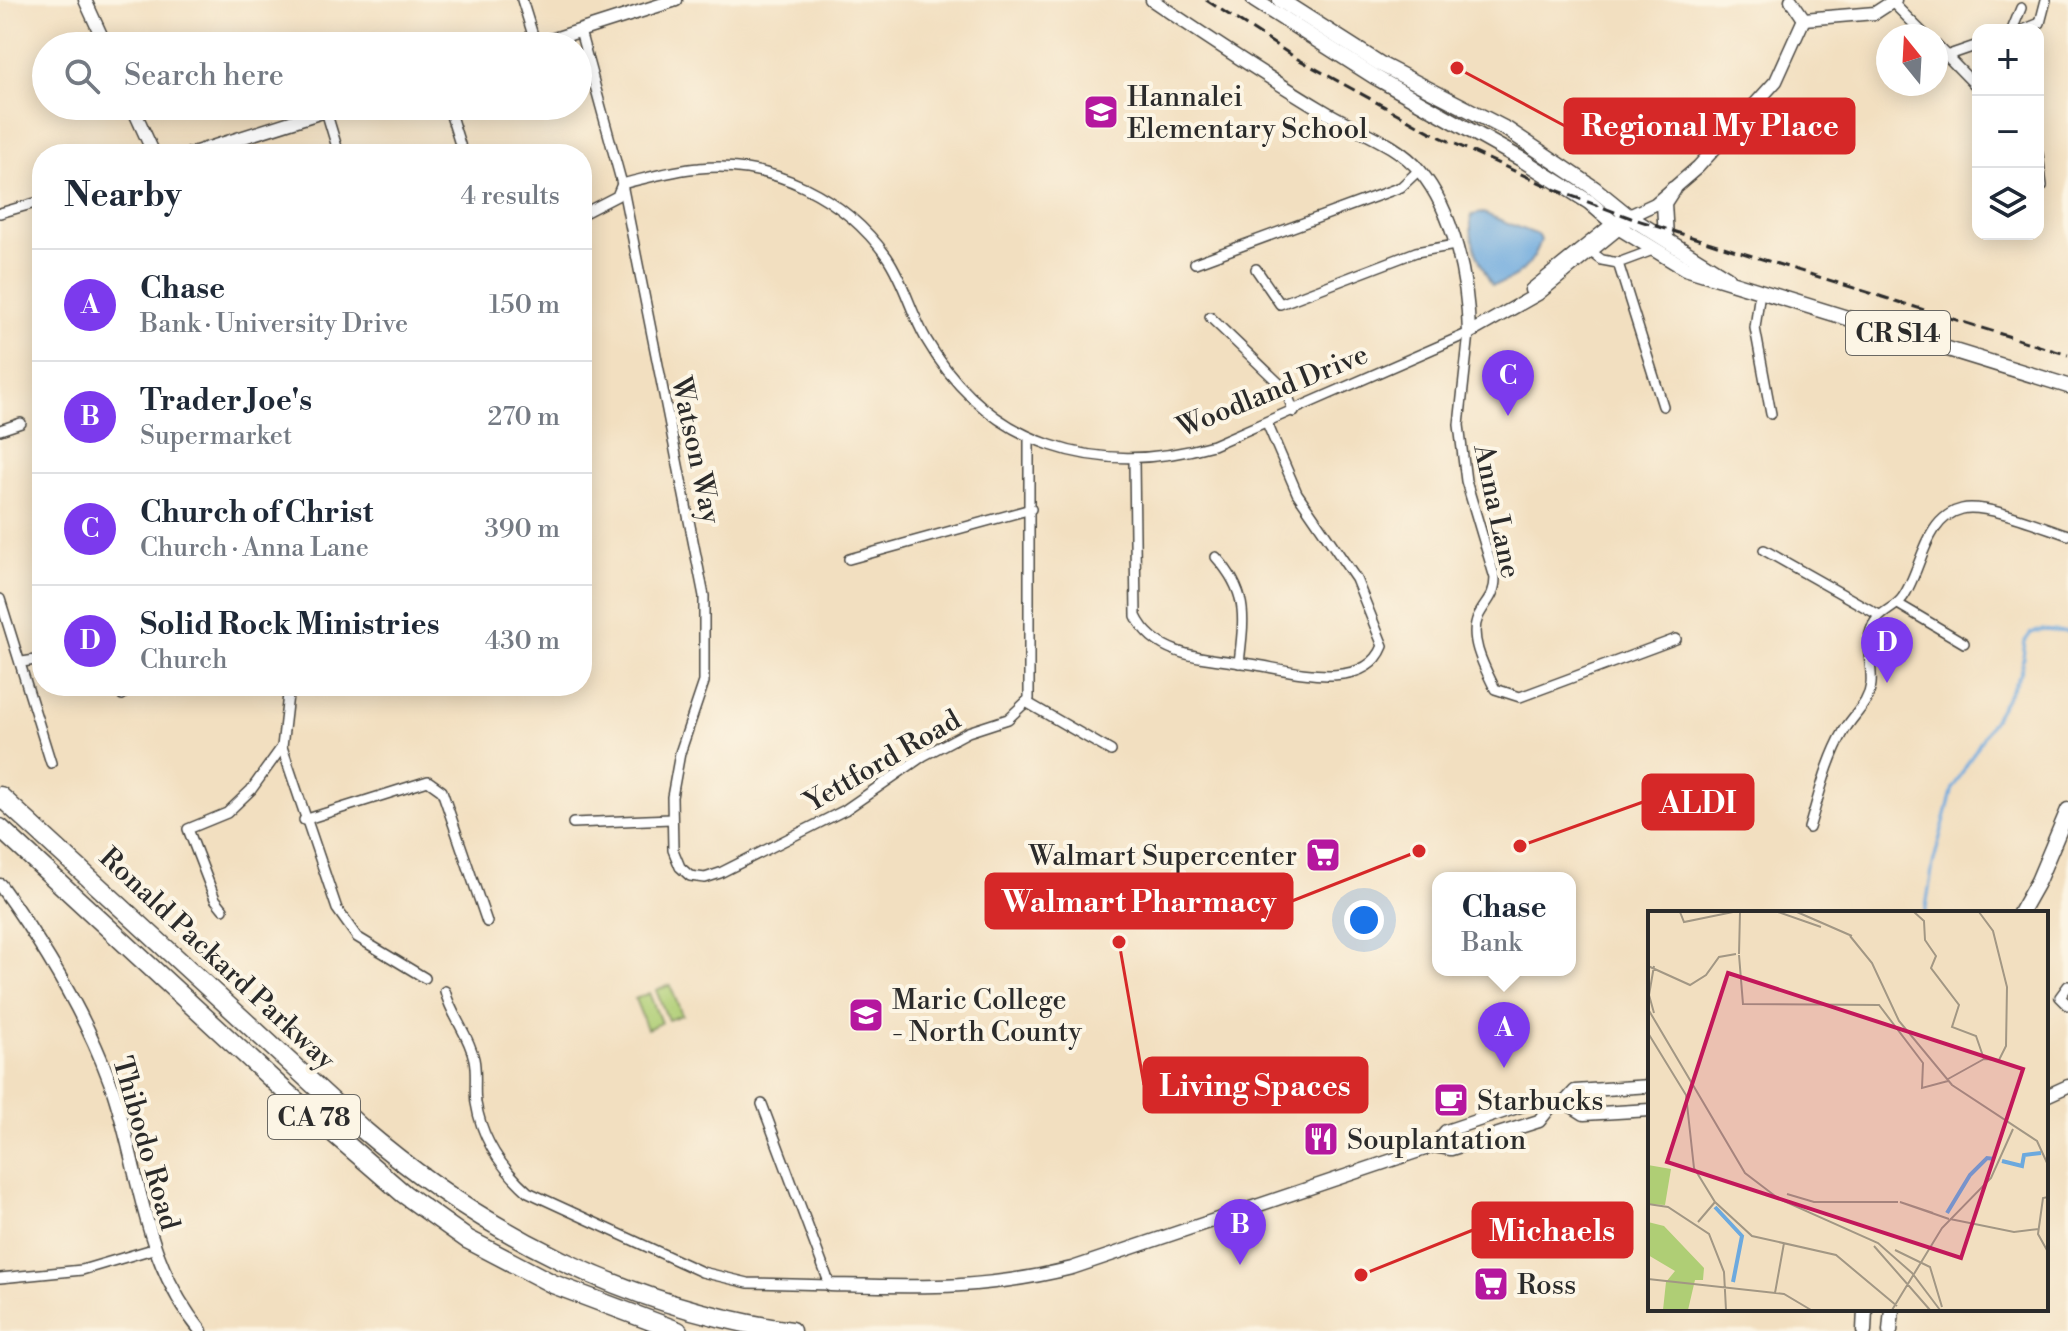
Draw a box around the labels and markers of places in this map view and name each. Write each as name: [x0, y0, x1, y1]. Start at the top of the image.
place label: Hannalei Elementary School: [1127, 80, 1368, 147]
school or university icon: Hannalei Elementary School: [1082, 93, 1120, 131]
callout: Regional My Place: [1565, 99, 1854, 153]
pin: C: [1482, 350, 1534, 416]
pin: D: [1861, 617, 1913, 683]
callout: ALDI: [1643, 775, 1753, 829]
supermarket icon: Walmart Supercenter: [1304, 836, 1342, 874]
place label: Walmart Supercenter: [1028, 839, 1297, 874]
callout: Walmart Pharmacy: [986, 874, 1292, 928]
place label: Maric College - North County: [892, 983, 1082, 1050]
school or university icon: Maric College - North County: [847, 996, 885, 1034]
pin: A: [1478, 1002, 1530, 1068]
callout: Living Spaces: [1144, 1058, 1367, 1112]
cafe icon: Starbucks: [1432, 1081, 1470, 1119]
place label: Starbucks: [1477, 1084, 1604, 1119]
restaurant icon: Souplantation: [1302, 1120, 1340, 1158]
place label: Souplantation: [1347, 1123, 1527, 1158]
pin: B: [1214, 1199, 1266, 1265]
callout: Michaels: [1473, 1203, 1632, 1257]
supermarket icon: Ross: [1472, 1265, 1510, 1303]
place label: Ross: [1517, 1268, 1576, 1303]

